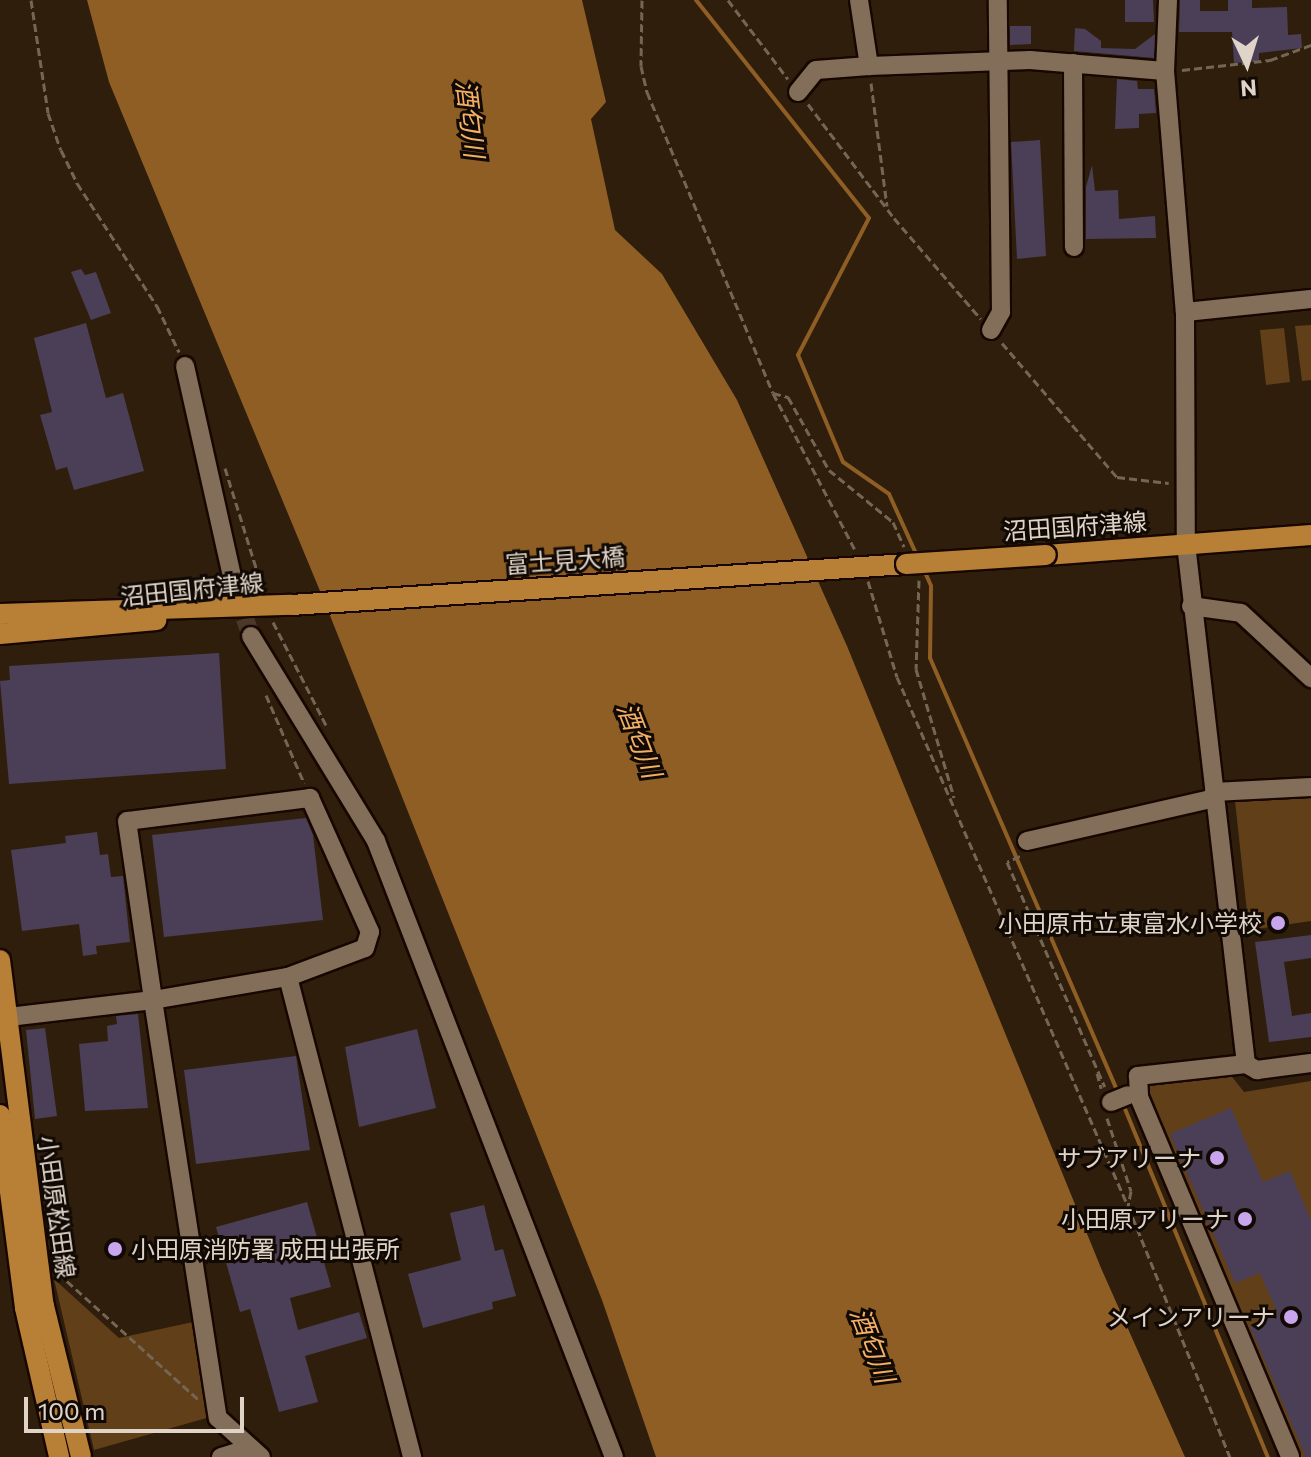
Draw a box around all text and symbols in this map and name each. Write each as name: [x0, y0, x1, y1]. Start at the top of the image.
north arrow: [1207, 24, 1287, 104]
text: N: [1240, 74, 1258, 102]
water label: 酒匂川: [451, 78, 491, 160]
street label: 沼田国府津線: [1002, 507, 1148, 545]
street label: 富士見大橋: [504, 541, 626, 579]
street label: 沼田国府津線: [119, 567, 265, 611]
water label: 酒匂川: [611, 698, 669, 782]
place label: 小田原市立東富水小学校: [998, 909, 1262, 937]
marker: 小田原市立東富水小学校: [1269, 914, 1287, 932]
street label: 小田原松田線: [33, 1134, 81, 1280]
place label: サブアリーナ: [1057, 1144, 1201, 1172]
marker: サブアリーナ: [1208, 1149, 1226, 1167]
place label: 小田原アリーナ: [1061, 1205, 1229, 1233]
marker: 小田原アリーナ: [1236, 1210, 1254, 1228]
place label: 小田原消防署 成田出張所: [131, 1235, 400, 1263]
marker: 小田原消防署 成田出張所: [106, 1240, 124, 1258]
water label: 酒匂川: [844, 1303, 902, 1387]
place label: メインアリーナ: [1107, 1303, 1275, 1331]
marker: メインアリーナ: [1282, 1308, 1300, 1326]
scale bar: [28, 1381, 248, 1431]
text: 100 m: [38, 1396, 105, 1425]

